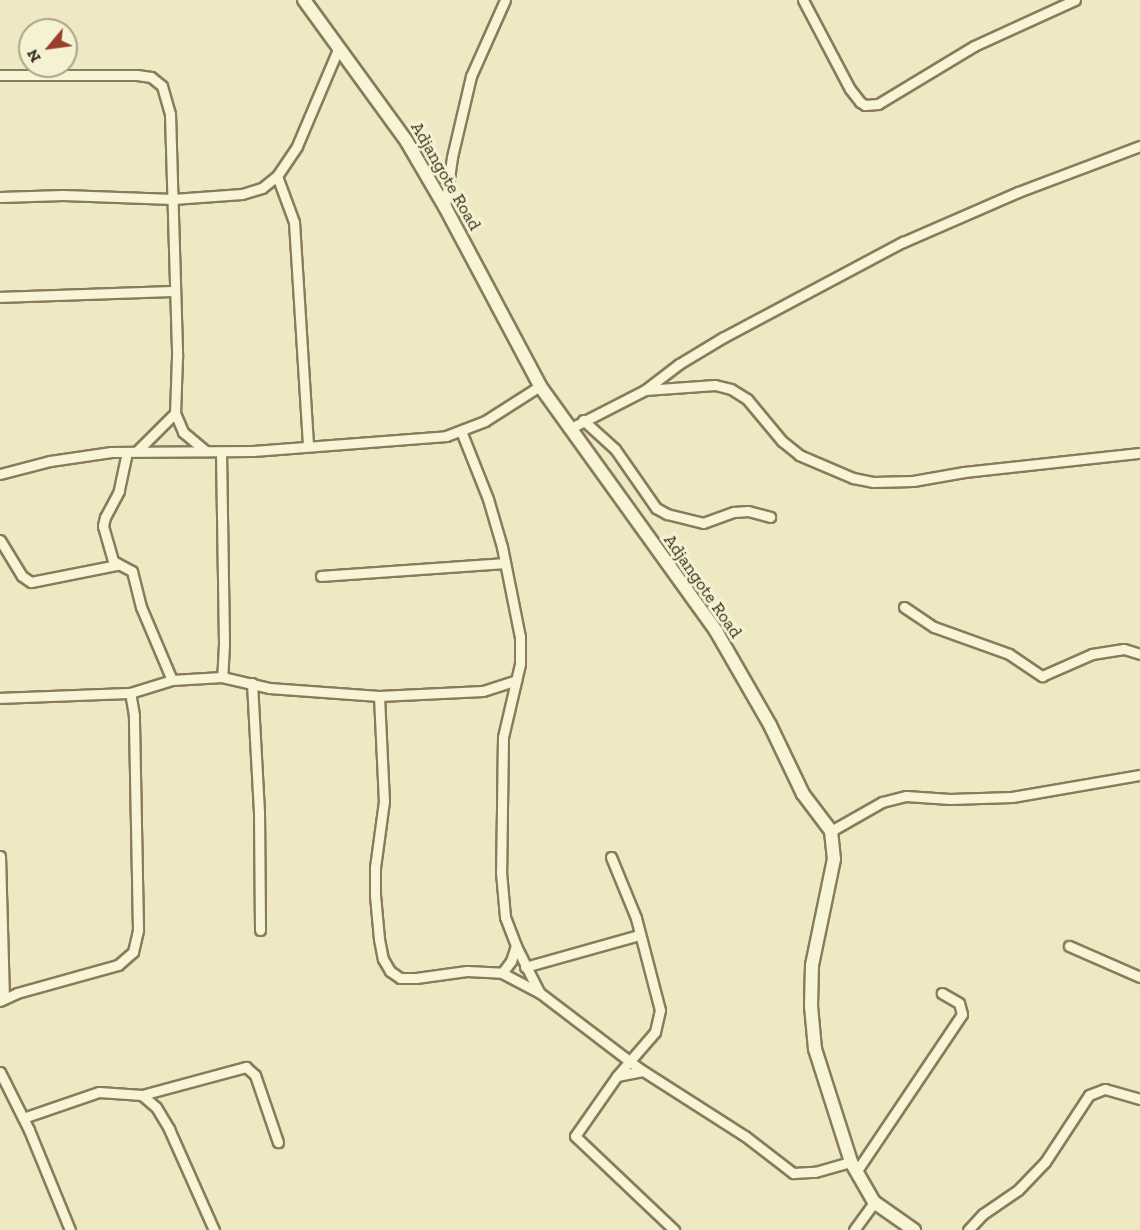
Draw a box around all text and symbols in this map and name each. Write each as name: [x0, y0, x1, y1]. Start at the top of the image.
north arrow: [18, 18, 78, 78]
text: N: [22, 46, 45, 66]
street label: Adjangote Road: [406, 118, 486, 234]
street label: Adjangote Road: [659, 530, 747, 642]

